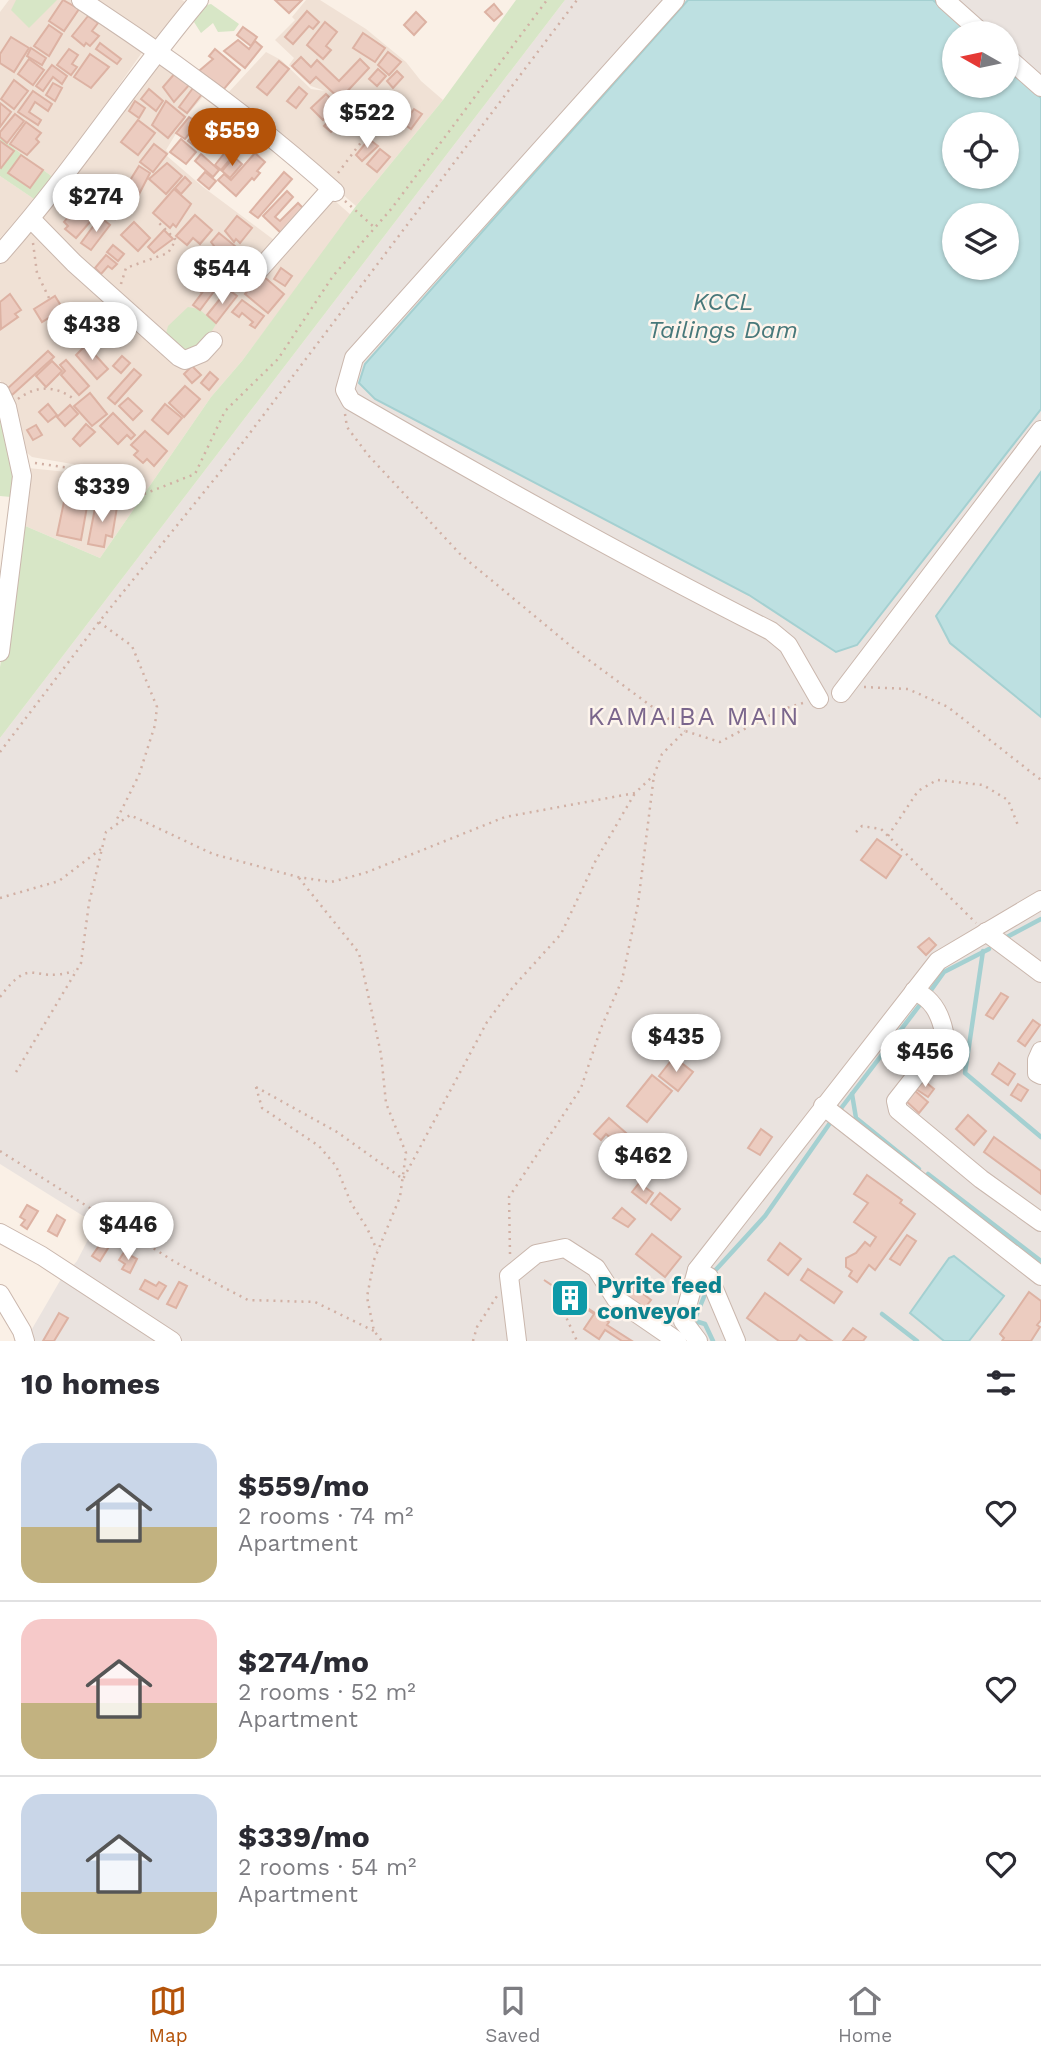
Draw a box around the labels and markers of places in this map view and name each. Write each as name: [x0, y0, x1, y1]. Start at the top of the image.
pin: $522: [326, 90, 408, 150]
pin: $559: [191, 108, 273, 168]
pin: $274: [55, 174, 137, 234]
pin: $544: [181, 246, 263, 306]
pin: $438: [51, 302, 133, 362]
pin: $339: [61, 464, 143, 524]
pin: $435: [635, 1014, 717, 1074]
pin: $456: [884, 1030, 966, 1089]
pin: $462: [602, 1134, 684, 1193]
pin: $446: [87, 1202, 169, 1262]
place label: Pyrite feed conveyor: [597, 1272, 722, 1325]
building icon: Pyrite feed conveyor: [549, 1277, 591, 1319]

